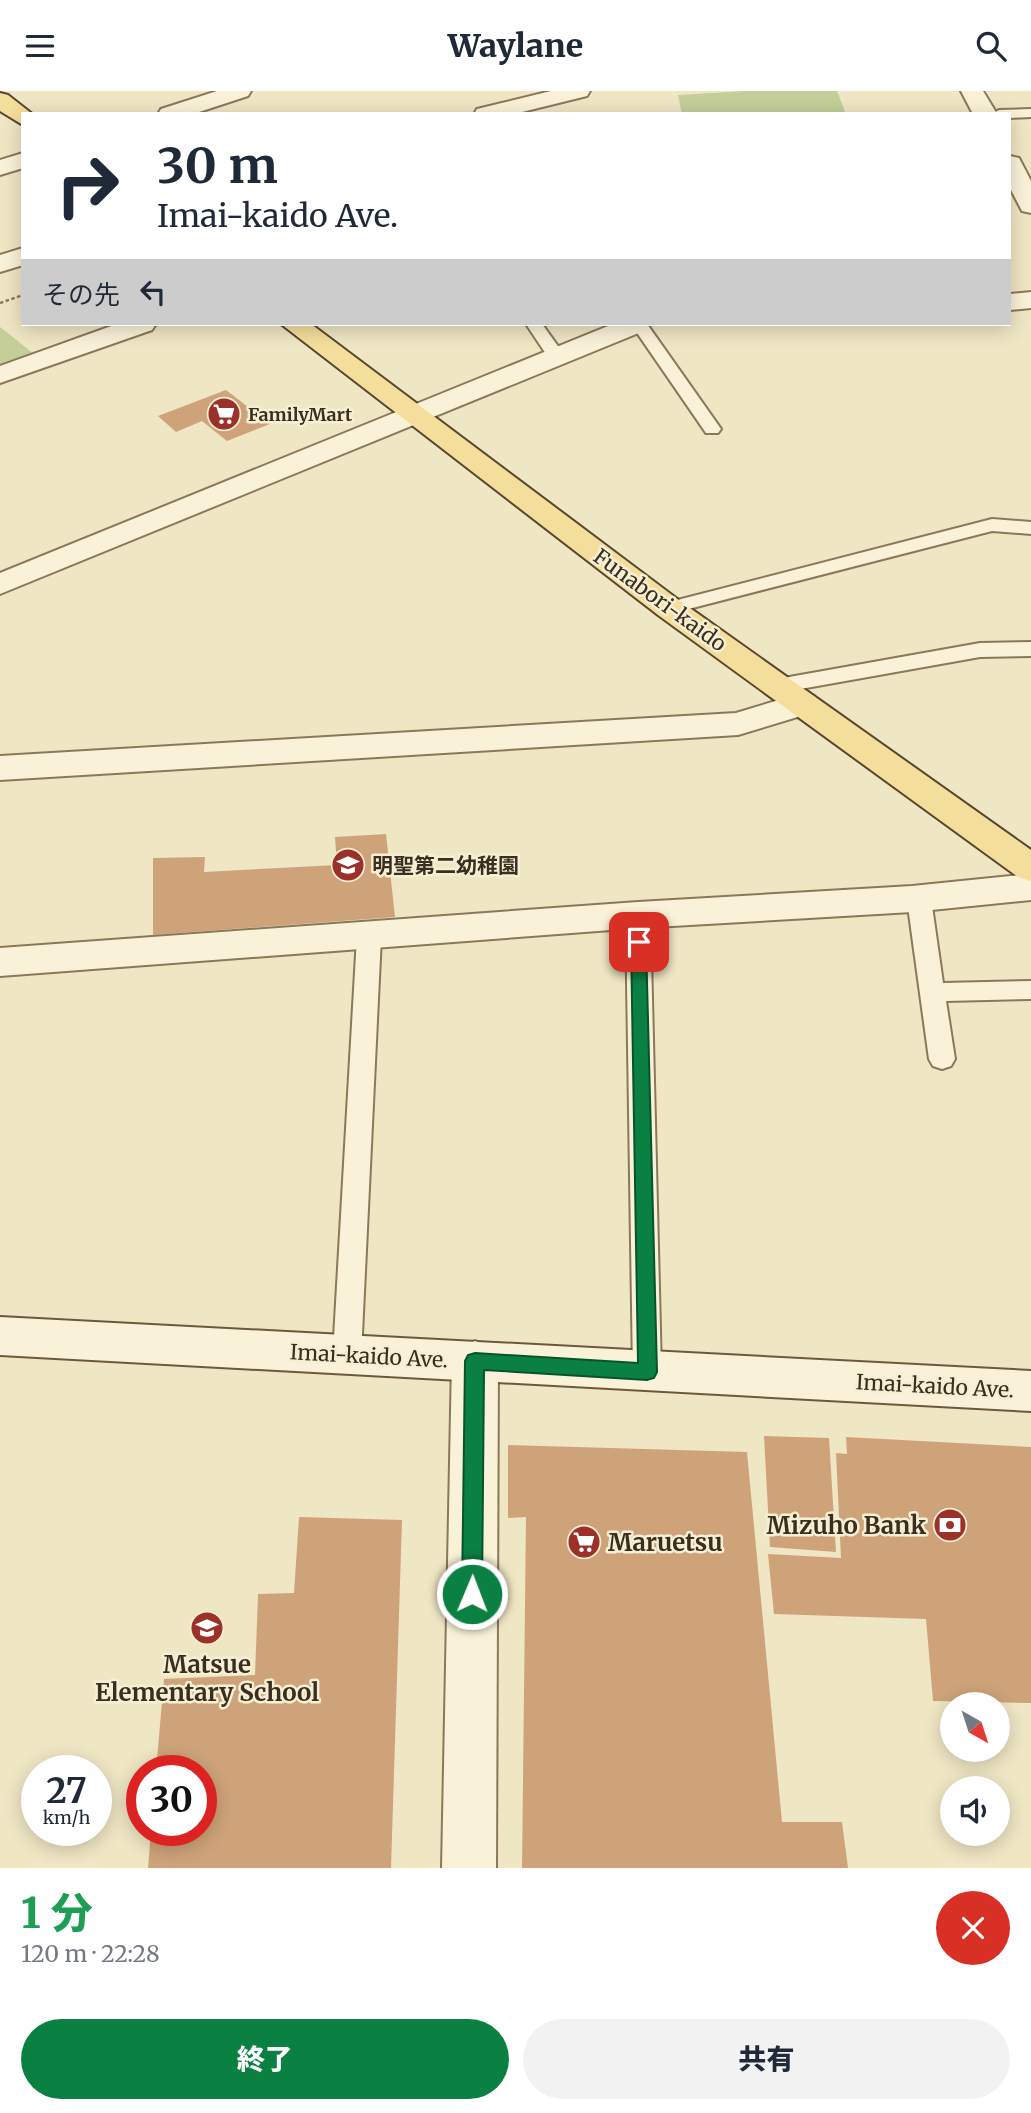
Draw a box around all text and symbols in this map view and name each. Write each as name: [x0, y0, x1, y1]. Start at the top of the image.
text: Waylane: [448, 26, 583, 66]
icon: menu: [21, 27, 59, 65]
icon: search: [972, 27, 1010, 65]
text: 30 m: [157, 135, 278, 196]
icon: right: [42, 140, 133, 231]
text: Imai-kaido Ave.: [157, 196, 398, 236]
icon: left: [134, 273, 172, 311]
text: その先: [42, 278, 120, 311]
supermarket icon: FamilyMart: [205, 395, 243, 433]
place label: FamilyMart: [248, 403, 353, 426]
street label: Funabori-kaido: [588, 543, 732, 657]
school or university icon: 明聖第二幼稚園: [329, 846, 367, 884]
place label: 明聖第二幼稚園: [372, 852, 519, 879]
pin: [609, 912, 669, 972]
icon: arrive: [620, 923, 658, 961]
street label: Imai-kaido Ave.: [289, 1338, 449, 1374]
street label: Imai-kaido Ave.: [855, 1368, 1015, 1404]
bank icon: Mizuho Bank: [931, 1506, 969, 1544]
place label: Mizuho Bank: [766, 1510, 926, 1541]
supermarket icon: Maruetsu: [565, 1523, 603, 1561]
place label: Maruetsu: [608, 1527, 723, 1558]
position arrow: [435, 1557, 509, 1631]
school or university icon: Matsue Elementary School: [188, 1609, 226, 1647]
place label: Matsue Elementary School: [95, 1649, 319, 1708]
north arrow: [940, 1692, 1010, 1762]
map controls: [940, 1692, 1010, 1846]
speed limit sign: 30: [126, 1755, 217, 1846]
text: 27: [46, 1769, 87, 1813]
button: sound: [940, 1776, 1010, 1846]
text: km/h: [43, 1806, 90, 1829]
text: 1 分: [21, 1887, 93, 1939]
button: close: [936, 1891, 1010, 1965]
text: 120 m · 22:28: [21, 1939, 160, 1968]
button: 終了: [21, 2019, 509, 2099]
button: 共有: [523, 2019, 1010, 2099]

